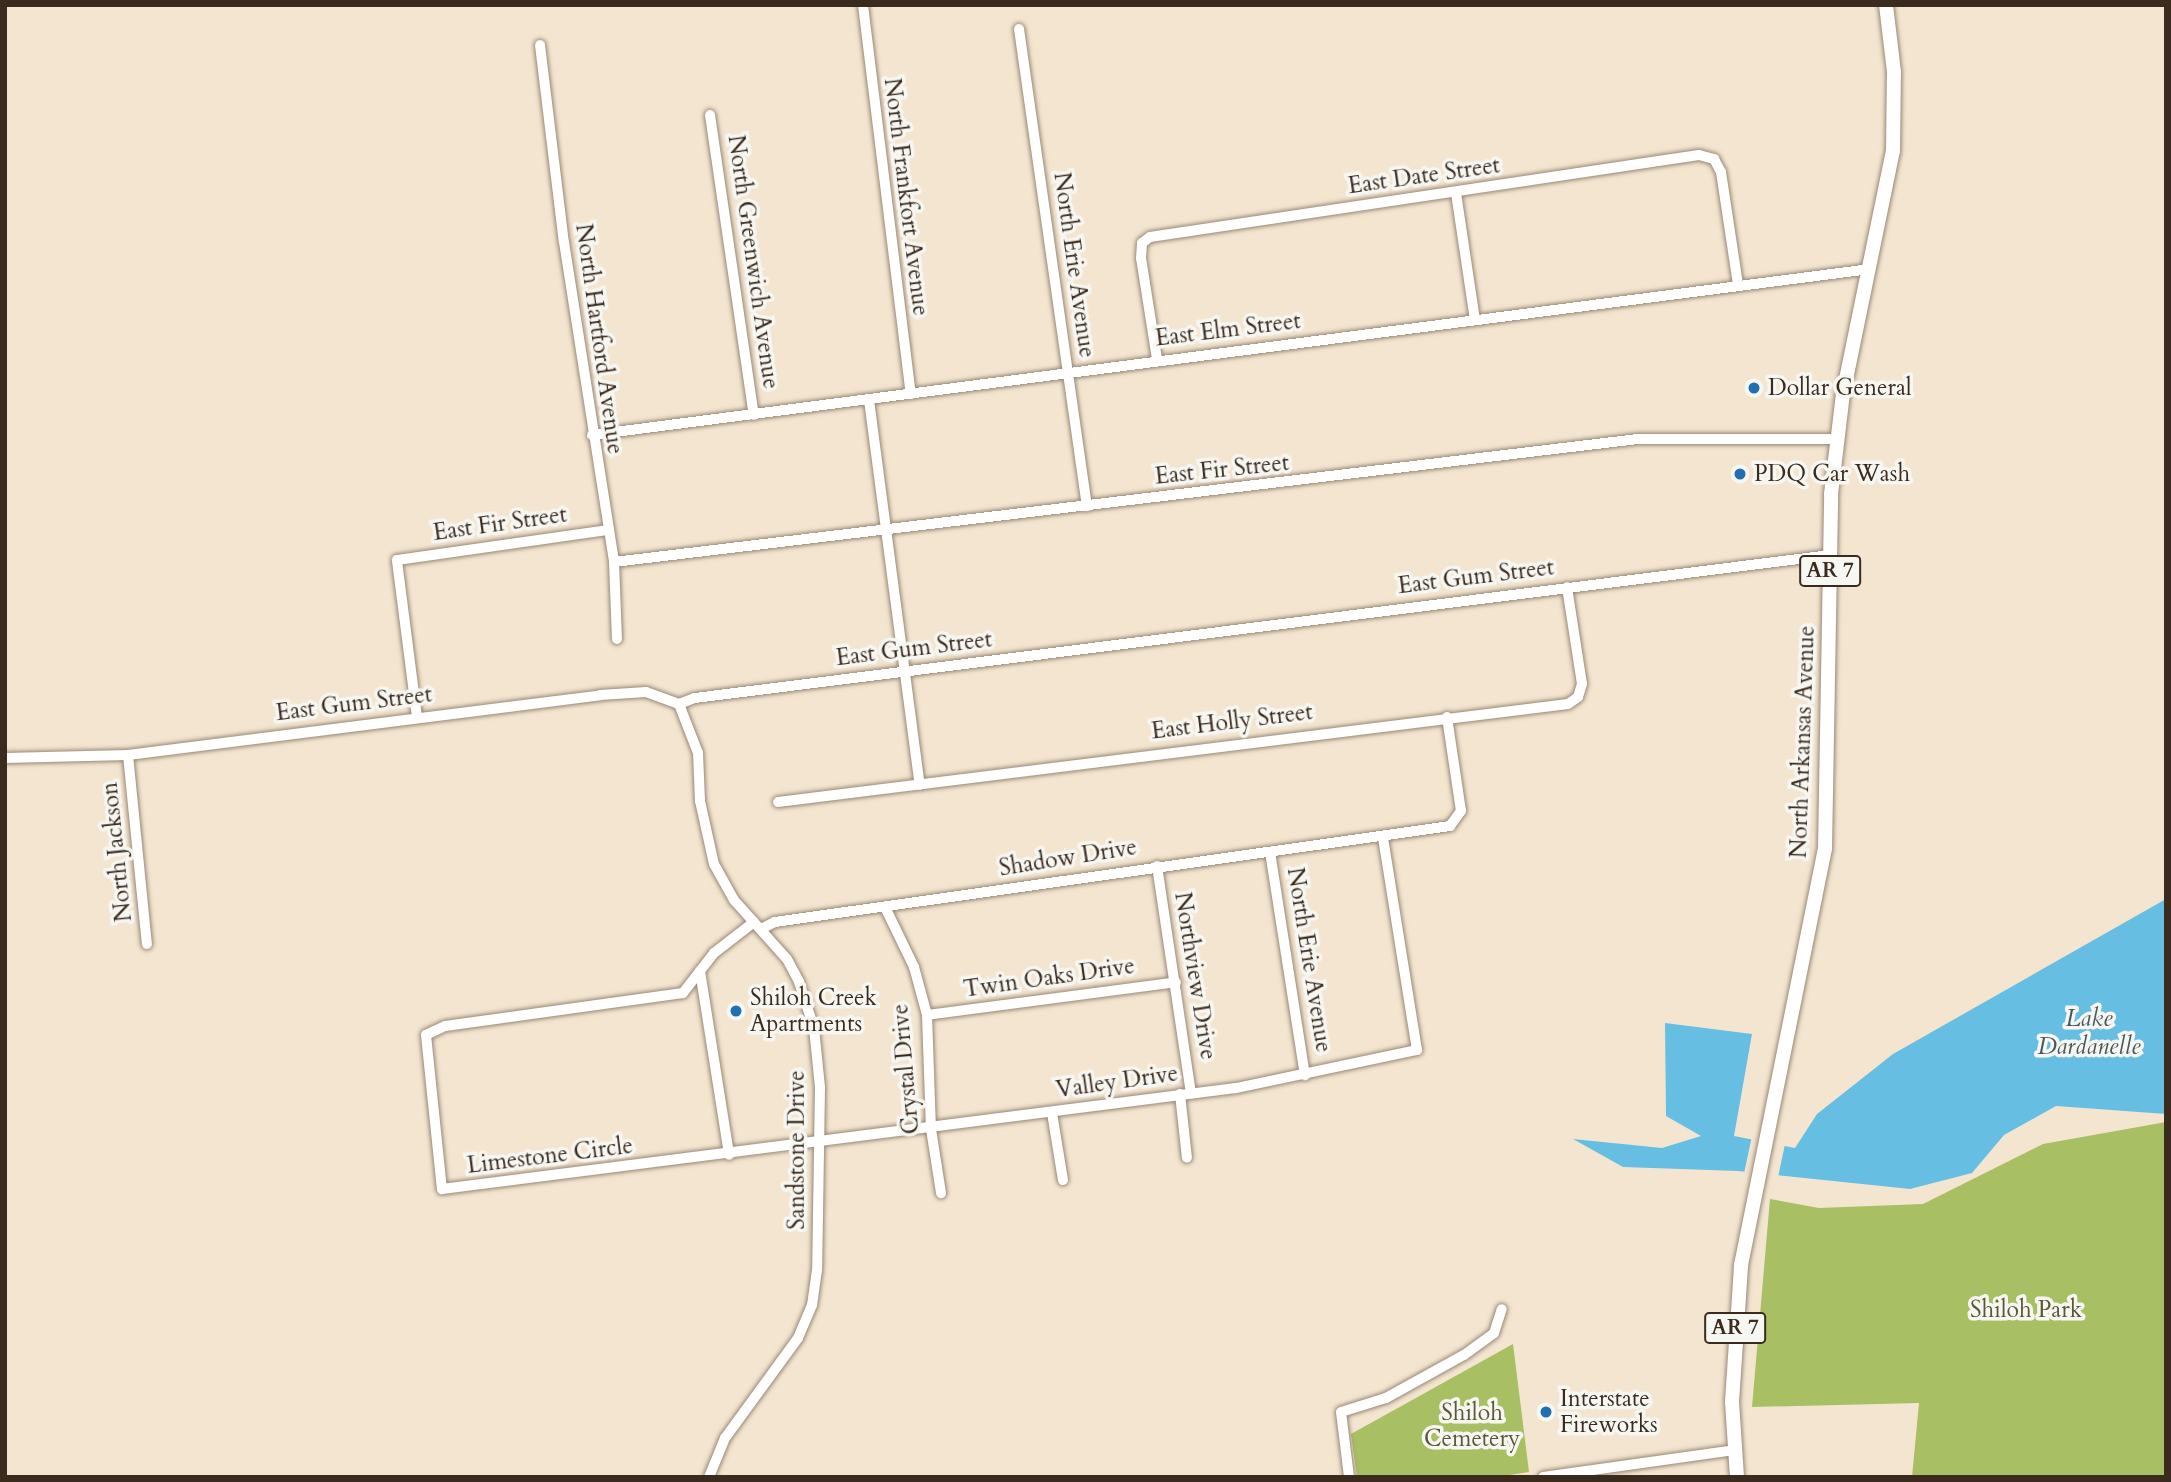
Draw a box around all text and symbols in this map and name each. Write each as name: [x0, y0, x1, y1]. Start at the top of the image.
street label: North Frankfort Avenue: [878, 77, 934, 317]
street label: North Greenwich Avenue: [722, 133, 784, 391]
street label: East Date Street: [1346, 152, 1502, 200]
street label: North Erie Avenue: [1047, 171, 1101, 359]
street label: North Hartford Avenue: [569, 222, 629, 456]
street label: East Elm Street: [1154, 307, 1302, 353]
place label: Dollar General: [1768, 374, 1912, 402]
marker: Dollar General: [1746, 380, 1762, 396]
street label: East Fir Street: [1154, 449, 1290, 491]
place label: PDQ Car Wash: [1754, 460, 1910, 488]
marker: PDQ Car Wash: [1732, 466, 1748, 482]
street label: East Fir Street: [431, 501, 569, 547]
street label: East Gum Street: [1396, 554, 1556, 600]
road number: AR 7: [1798, 554, 1862, 588]
street label: North Arkansas Avenue: [1785, 625, 1821, 859]
street label: East Gum Street: [834, 626, 994, 672]
street label: East Gum Street: [274, 681, 434, 727]
street label: East Holly Street: [1150, 698, 1314, 746]
street label: North Jackson: [96, 781, 138, 923]
street label: Shadow Drive: [997, 833, 1139, 883]
street label: North Erie Avenue: [1281, 866, 1337, 1054]
street label: Northview Drive: [1168, 890, 1222, 1062]
street label: Twin Oaks Drive: [962, 952, 1136, 1004]
place label: Shiloh Creek Apartments: [750, 984, 877, 1038]
marker: Shiloh Creek Apartments: [728, 1003, 744, 1019]
street label: Crystal Drive: [887, 1003, 925, 1135]
water label: Lake Dardanelle: [2037, 1005, 2141, 1061]
street label: Valley Drive: [1054, 1060, 1180, 1104]
street label: Sandstone Drive: [783, 1070, 811, 1230]
street label: Limestone Circle: [466, 1132, 634, 1180]
park label: Shiloh Park: [1970, 1296, 2082, 1324]
road number: AR 7: [1704, 1310, 1766, 1346]
place label: Interstate Fireworks: [1560, 1385, 1658, 1439]
park label: Shiloh Cemetery: [1424, 1399, 1520, 1453]
marker: Interstate Fireworks: [1538, 1404, 1554, 1420]

